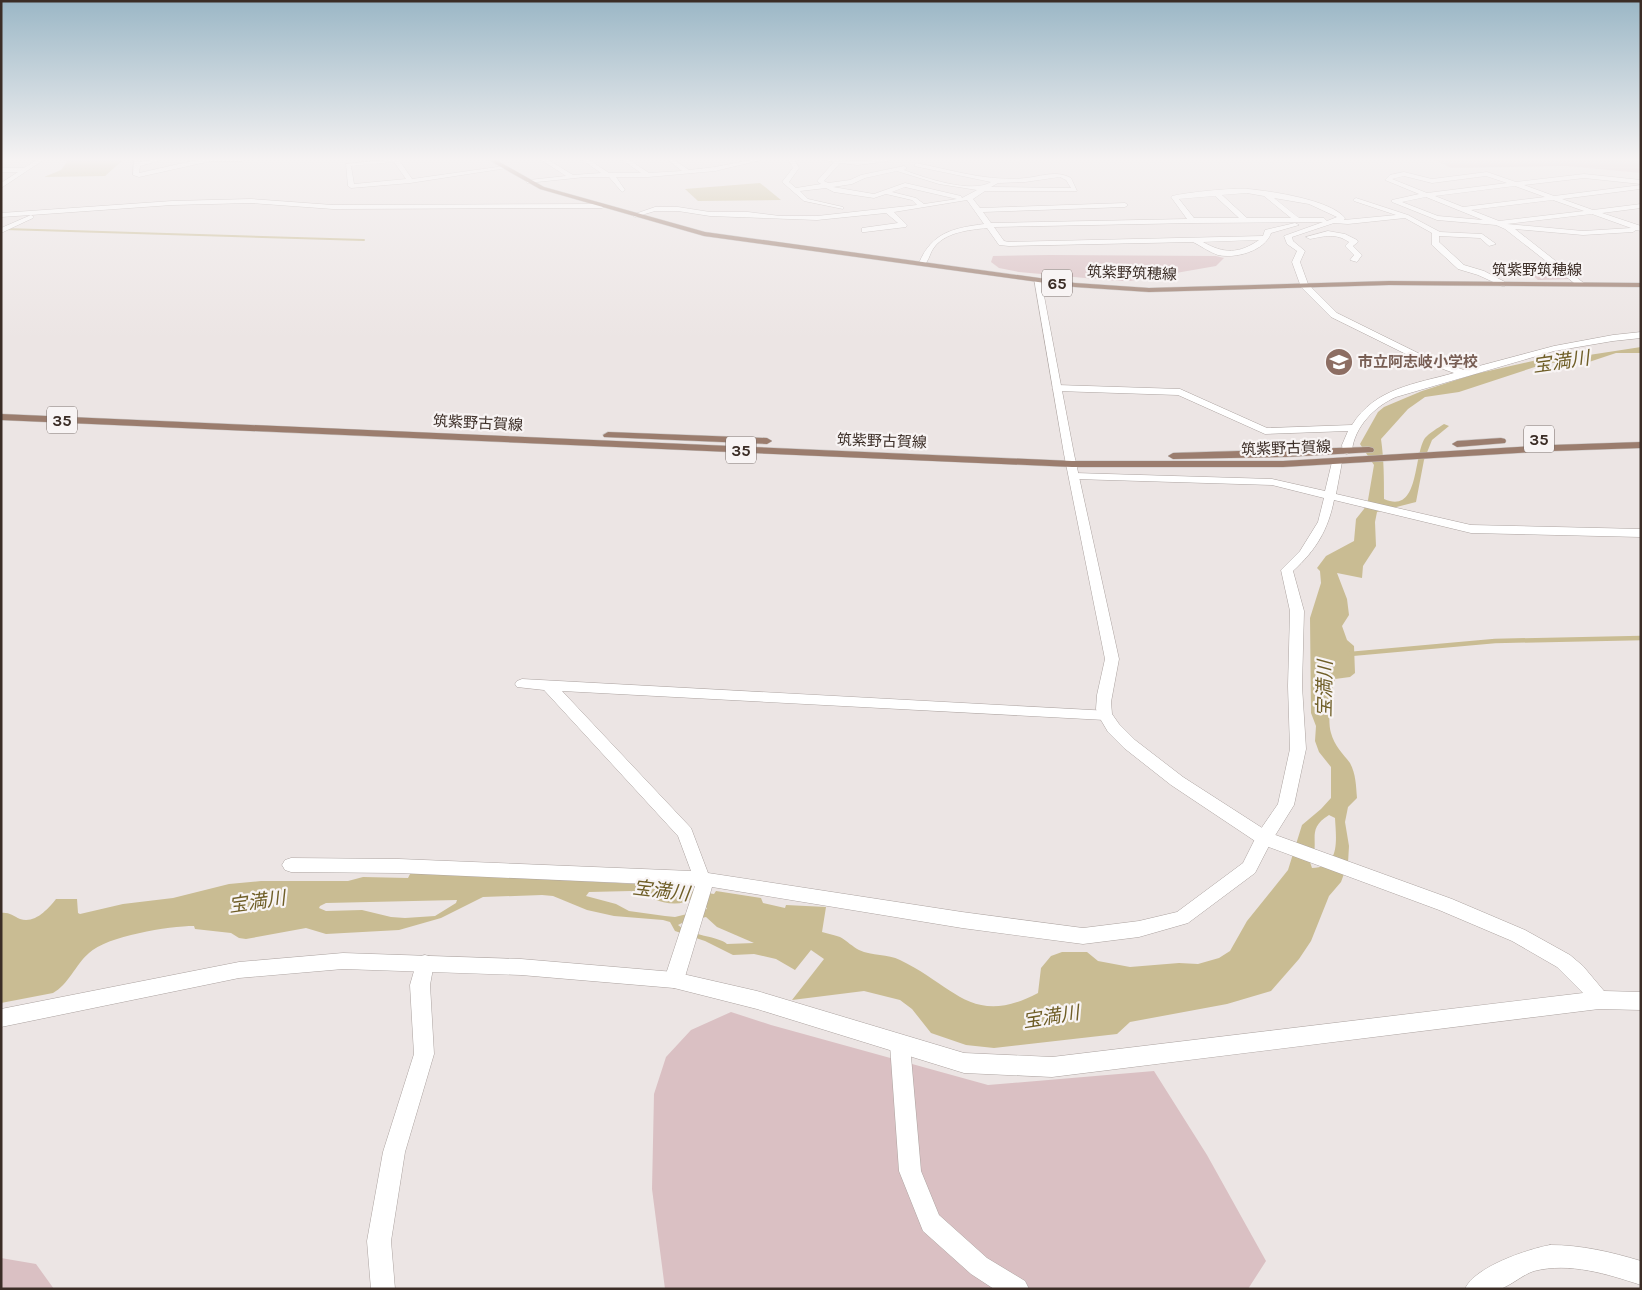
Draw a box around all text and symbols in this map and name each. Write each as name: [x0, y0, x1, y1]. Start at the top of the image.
street label: 筑紫野筑穂線: [1492, 261, 1582, 279]
street label: 筑紫野筑穂線: [1087, 262, 1177, 284]
road number: 65: [1042, 270, 1072, 296]
school or university icon: 市立阿志岐小学校: [1324, 347, 1354, 377]
water label: 宝満川: [1531, 347, 1593, 377]
place label: 市立阿志岐小学校: [1358, 353, 1478, 371]
road number: 35: [47, 406, 77, 434]
street label: 筑紫野古賀線: [433, 412, 523, 434]
road number: 35: [1524, 426, 1554, 452]
street label: 筑紫野古賀線: [837, 430, 927, 452]
road number: 35: [726, 436, 756, 464]
street label: 筑紫野古賀線: [1241, 437, 1331, 459]
water label: 宝満川: [1314, 658, 1337, 718]
water label: 宝満川: [631, 877, 693, 906]
water label: 宝満川: [227, 887, 289, 917]
water label: 宝満川: [1021, 1001, 1083, 1032]

